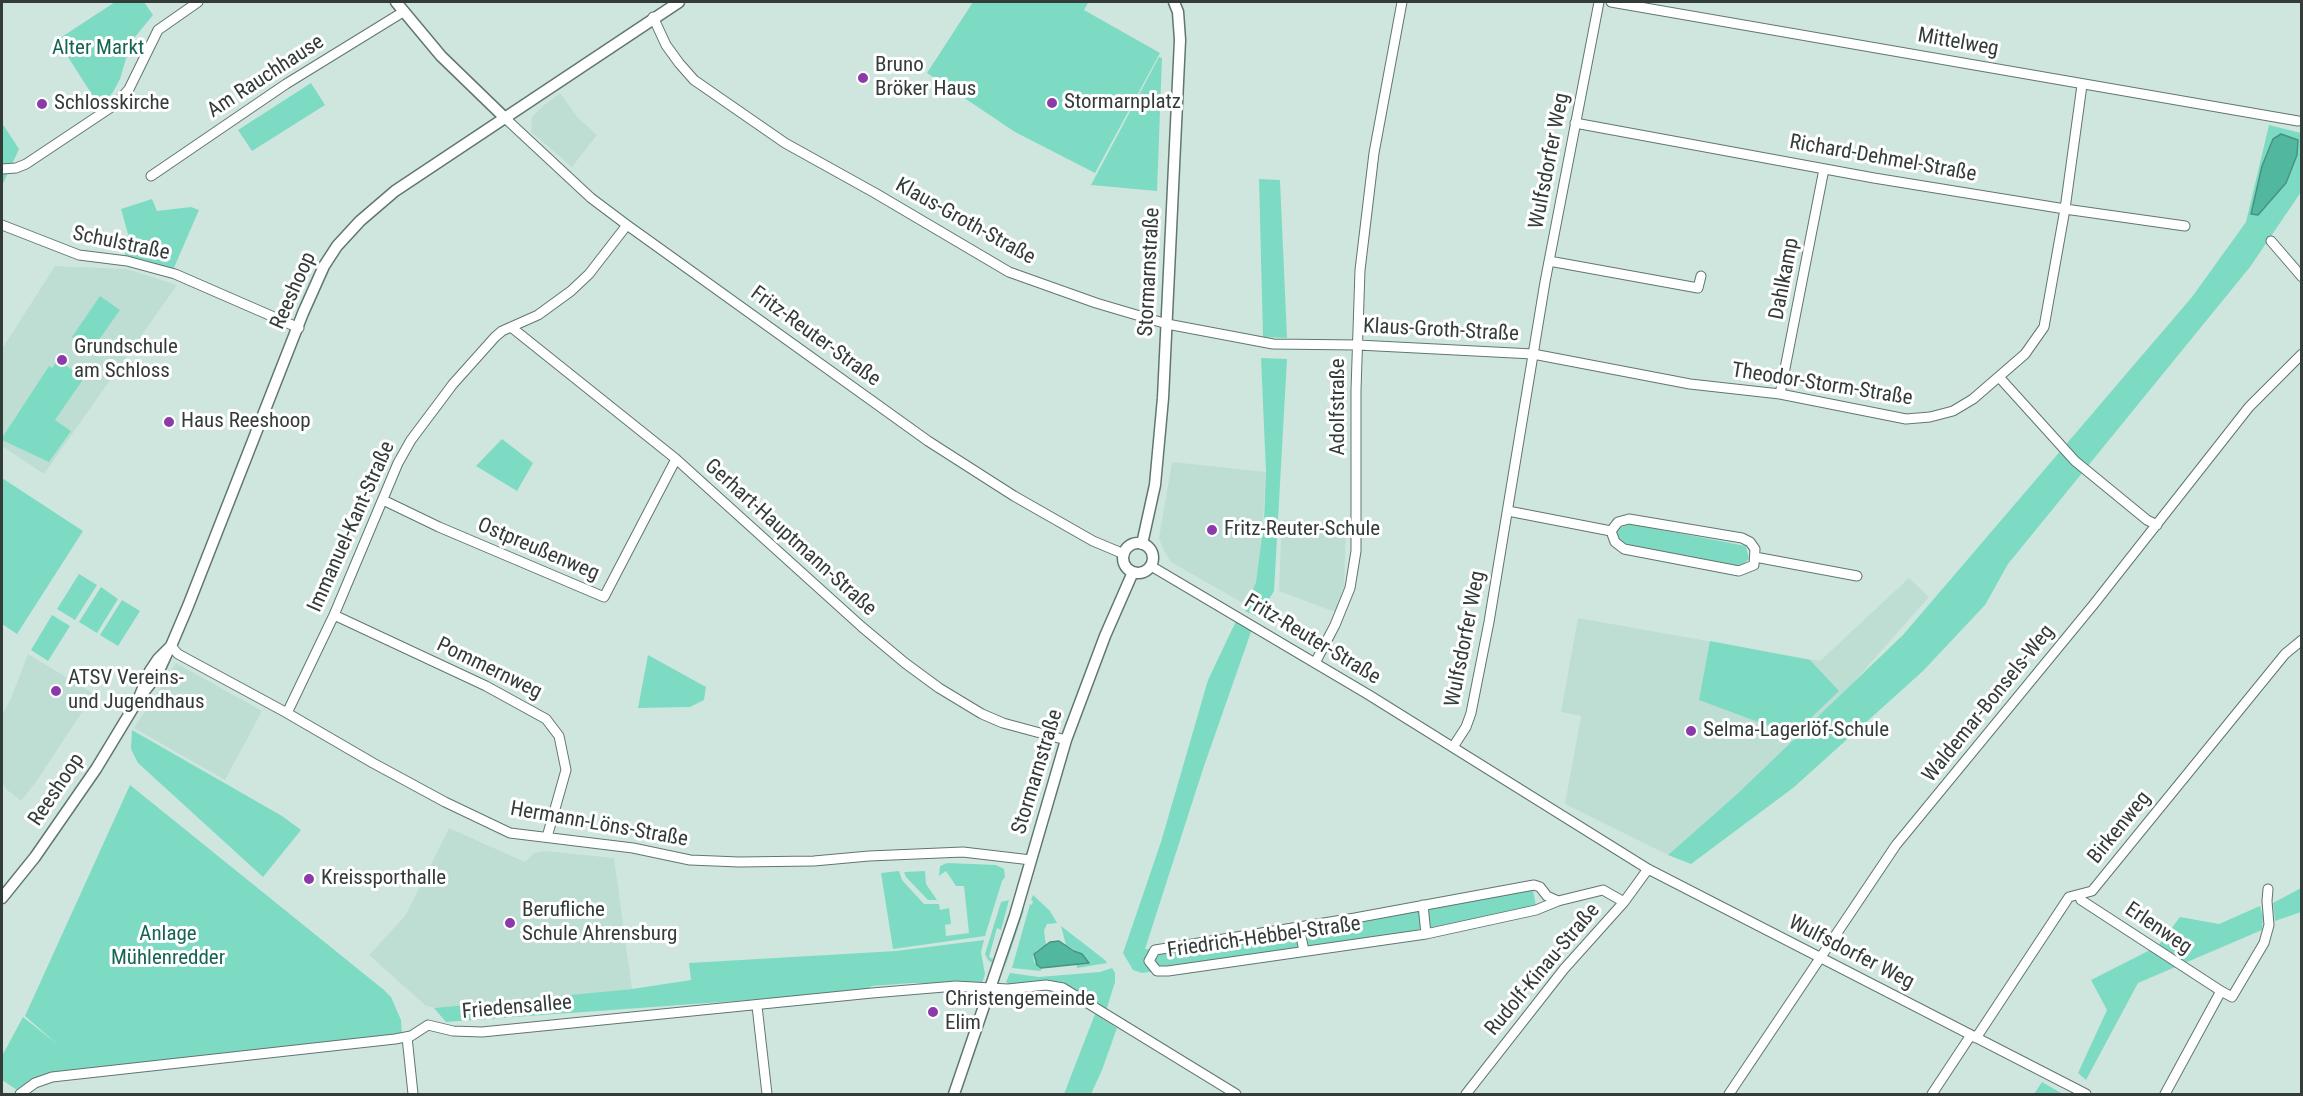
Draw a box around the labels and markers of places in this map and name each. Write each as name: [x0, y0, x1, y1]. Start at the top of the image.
place label: Bruno Bröker Haus: [875, 53, 976, 103]
marker: Bruno Bröker Haus: [856, 71, 870, 85]
place label: Stormarnplatz: [1064, 90, 1181, 116]
place label: Schlosskirche: [54, 91, 169, 117]
marker: Stormarnplatz: [1045, 96, 1059, 110]
marker: Schlosskirche: [35, 97, 49, 111]
place label: Grundschule am Schloss: [74, 335, 178, 385]
marker: Grundschule am Schloss: [55, 353, 69, 367]
place label: Haus Reeshoop: [181, 409, 311, 435]
marker: Haus Reeshoop: [162, 415, 176, 429]
place label: Fritz-Reuter-Schule: [1224, 517, 1380, 543]
marker: Fritz-Reuter-Schule: [1205, 523, 1219, 537]
place label: ATSV Vereins- und Jugendhaus: [68, 666, 205, 716]
marker: ATSV Vereins- und Jugendhaus: [49, 684, 63, 698]
place label: Selma-Lagerlöf-Schule: [1703, 718, 1889, 744]
marker: Selma-Lagerlöf-Schule: [1684, 724, 1698, 738]
place label: Kreissporthalle: [321, 866, 446, 892]
marker: Kreissporthalle: [302, 872, 316, 886]
place label: Berufliche Schule Ahrensburg: [522, 898, 677, 948]
marker: Berufliche Schule Ahrensburg: [503, 916, 517, 930]
place label: Christengemeinde Elim: [945, 987, 1095, 1037]
marker: Christengemeinde Elim: [926, 1005, 940, 1019]

